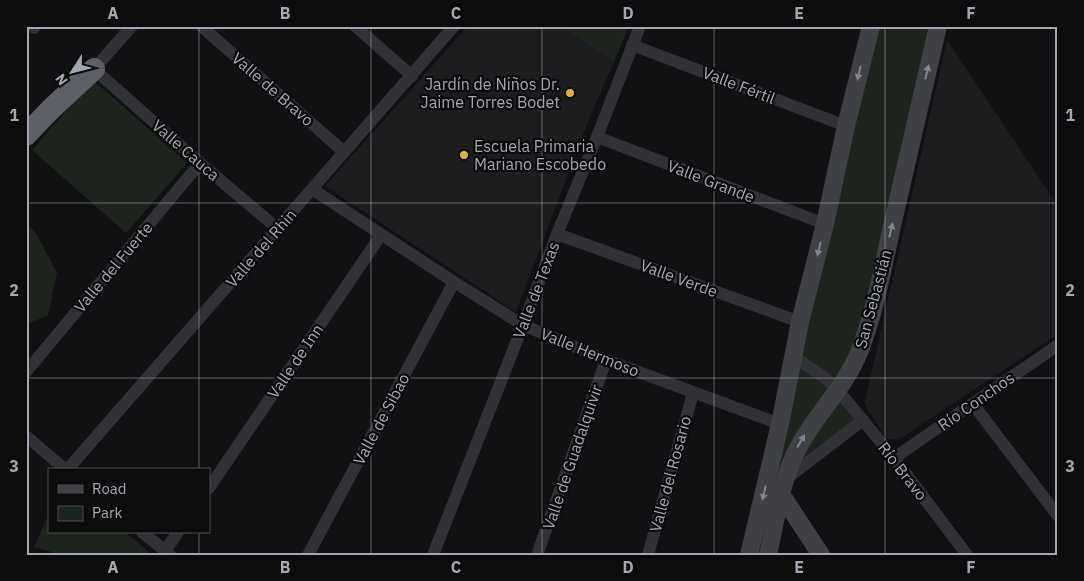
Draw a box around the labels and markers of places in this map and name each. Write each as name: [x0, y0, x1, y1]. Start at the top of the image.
place label: Jardín de Niños Dr. Jaime Torres Bodet: [421, 74, 560, 112]
marker: Jardín de Niños Dr. Jaime Torres Bodet: [564, 87, 576, 99]
place label: Escuela Primaria Mariano Escobedo: [474, 136, 606, 174]
marker: Escuela Primaria Mariano Escobedo: [458, 149, 470, 161]

